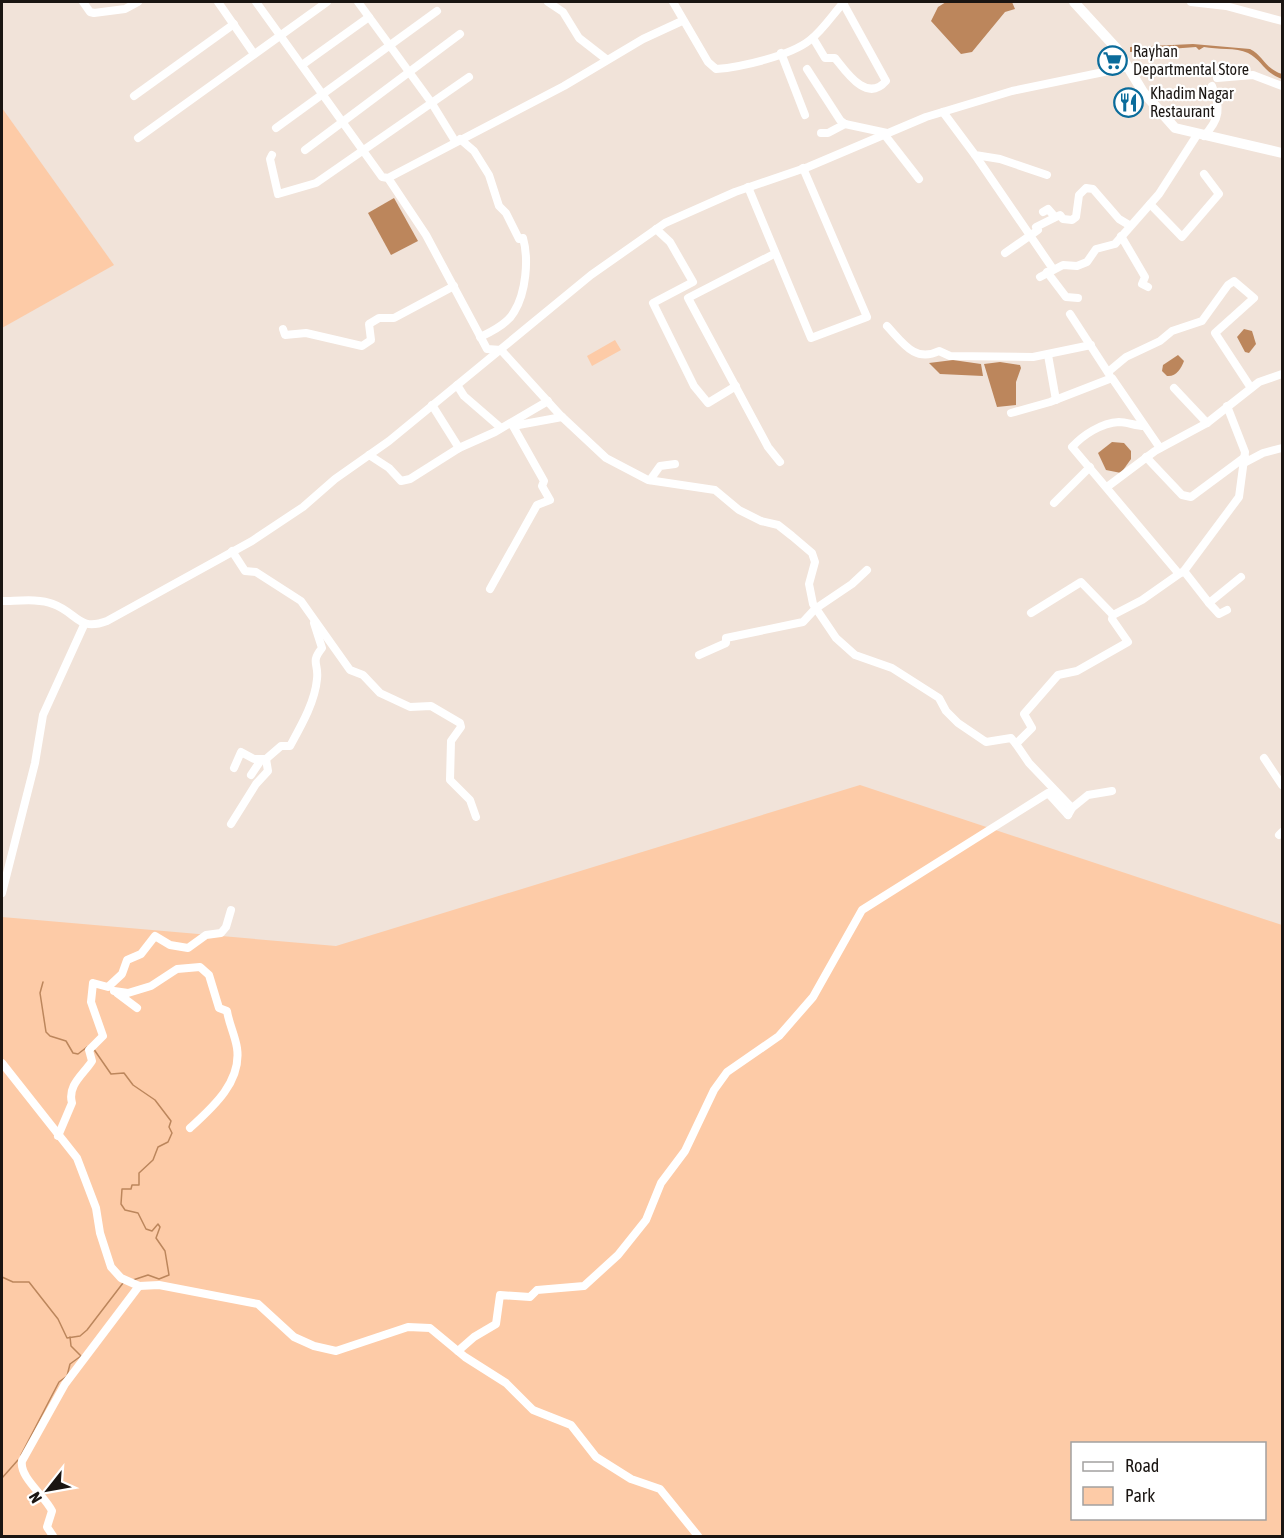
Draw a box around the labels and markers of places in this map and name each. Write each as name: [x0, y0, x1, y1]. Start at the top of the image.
place label: Rayhan Departmental Store: [1133, 42, 1249, 79]
supermarket icon: Rayhan Departmental Store: [1096, 44, 1128, 76]
place label: Khadim Nagar Restaurant: [1150, 84, 1234, 120]
restaurant icon: Khadim Nagar Restaurant: [1113, 86, 1145, 118]

